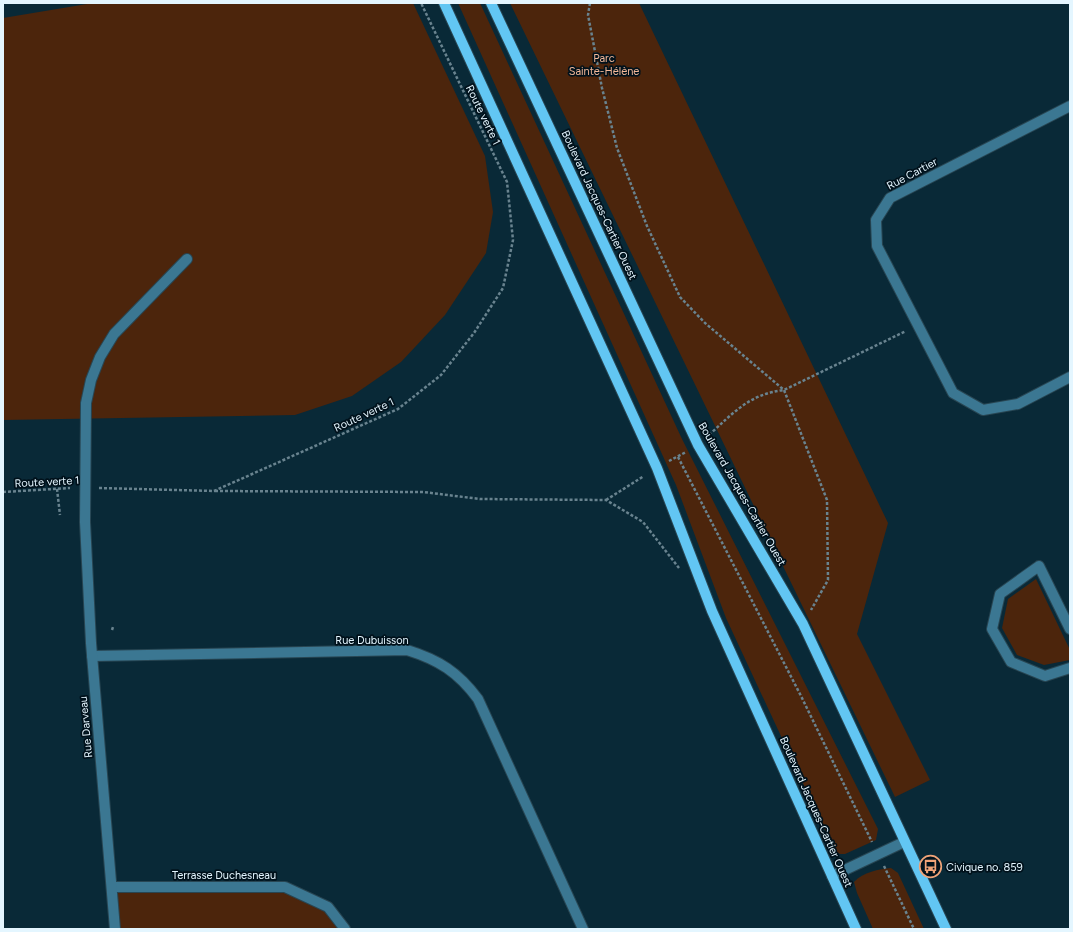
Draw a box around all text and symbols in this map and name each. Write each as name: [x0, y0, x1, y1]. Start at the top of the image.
park label: Parc Sainte-Hélène: [569, 52, 639, 78]
street label: Route verte 1: [463, 83, 503, 147]
street label: Boulevard Jacques-Cartier Ouest: [559, 128, 639, 282]
street label: Rue Cartier: [884, 155, 940, 193]
street label: Route verte 1: [332, 395, 396, 435]
street label: Boulevard Jacques-Cartier Ouest: [696, 420, 788, 568]
street label: Route verte 1: [14, 474, 80, 490]
street label: Rue Dubuisson: [335, 634, 409, 647]
street label: Rue Darveau: [77, 696, 95, 758]
street label: Boulevard Jacques-Cartier Ouest: [777, 735, 855, 889]
bus stop icon: Civique no. 859: [917, 854, 943, 880]
place label: Civique no. 859: [946, 861, 1023, 874]
street label: Terrasse Duchesneau: [172, 869, 276, 882]

